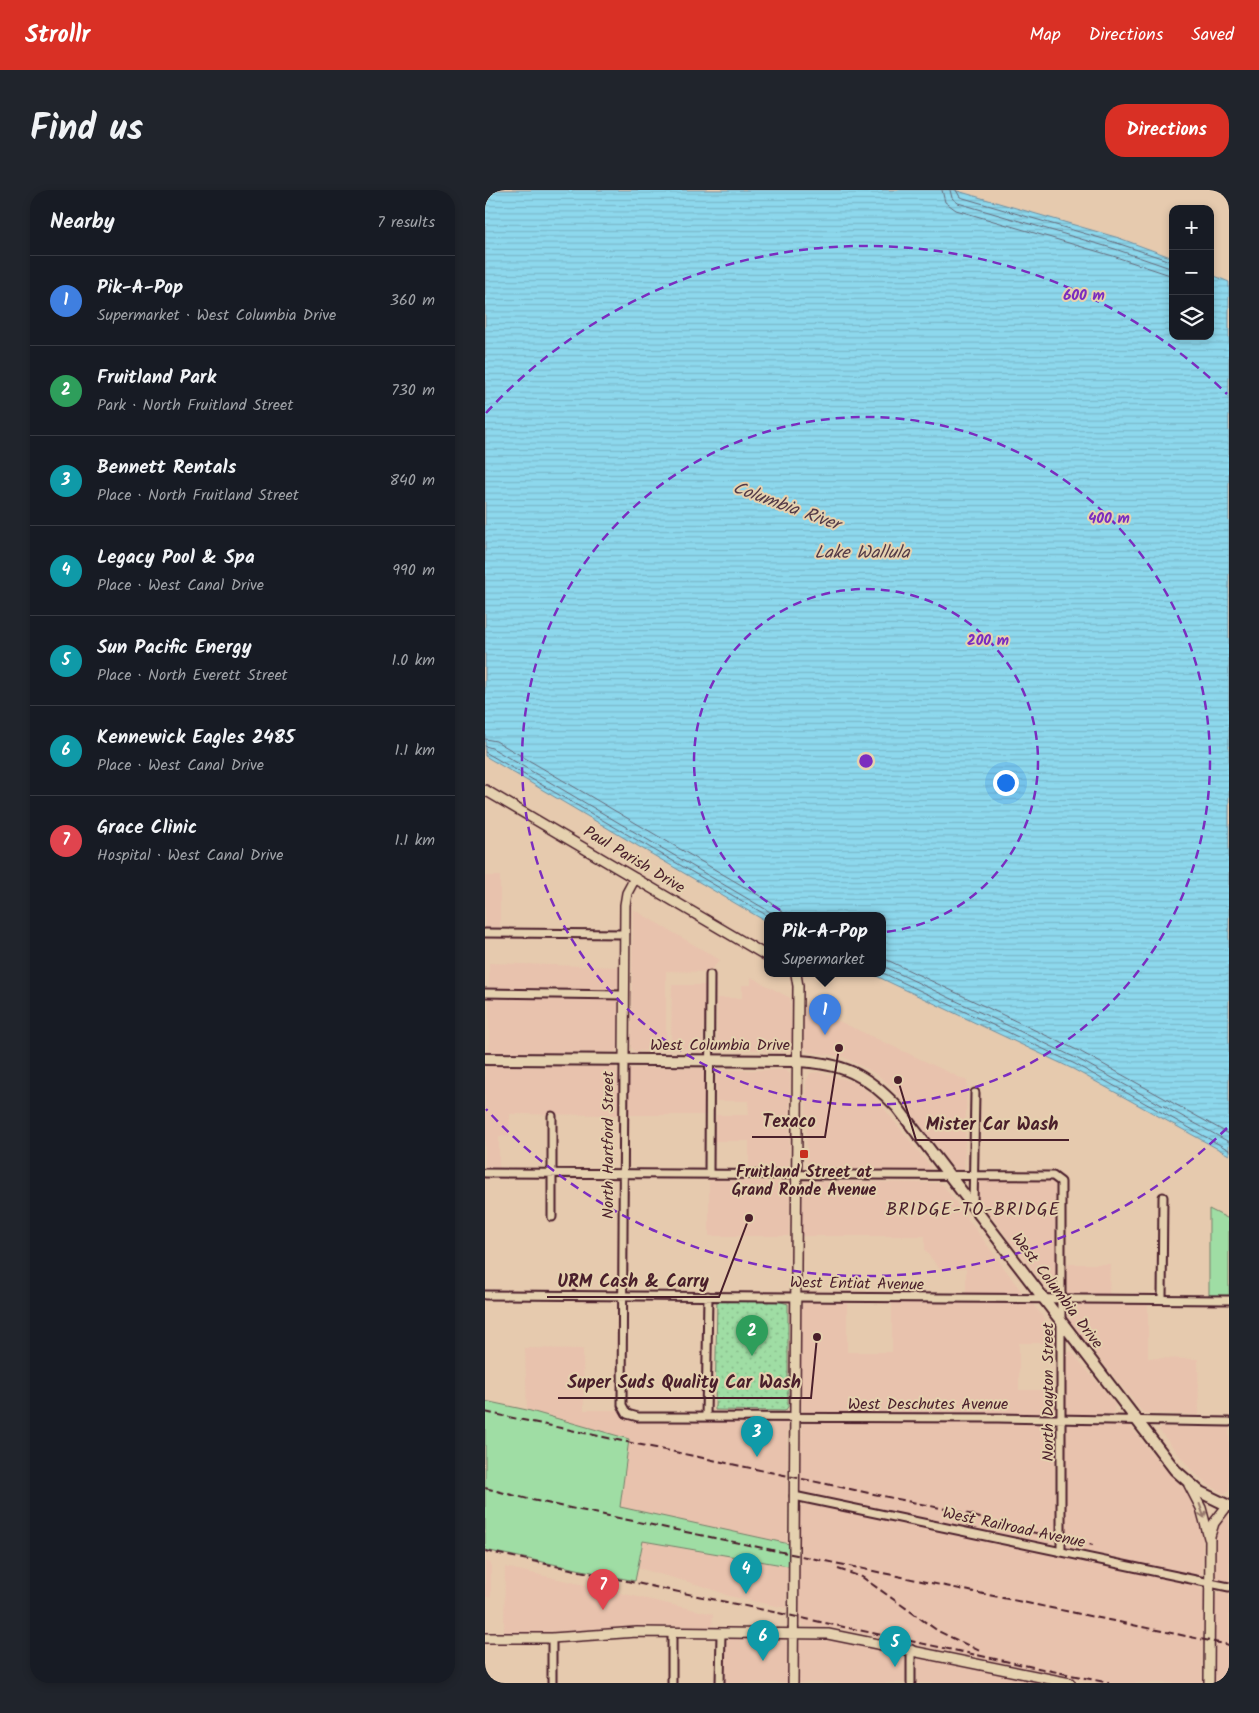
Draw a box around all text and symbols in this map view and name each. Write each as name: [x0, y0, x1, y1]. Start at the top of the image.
text: Strollr: [25, 16, 90, 55]
text: Map: [1029, 21, 1061, 50]
text: Directions: [1089, 21, 1163, 50]
text: Saved: [1191, 21, 1234, 50]
text: Find us: [30, 102, 143, 158]
button: Directions: [1105, 104, 1229, 157]
map controls: [1169, 205, 1214, 340]
button: +: [1169, 205, 1214, 250]
text: Nearby: [50, 206, 115, 239]
text: 7 results: [377, 210, 435, 235]
button: −: [1169, 250, 1214, 295]
text: Pik-A-Pop: [97, 273, 183, 303]
text: 600 m: [1063, 284, 1105, 308]
text: 1: [64, 288, 68, 313]
text: 360 m: [390, 288, 435, 313]
button: layers: [1169, 295, 1214, 340]
text: Supermarket · West Columbia Drive: [97, 303, 336, 328]
text: Fruitland Park: [97, 363, 216, 393]
text: 2: [61, 378, 71, 403]
text: 730 m: [391, 378, 435, 403]
text: Park · North Fruitland Street: [97, 393, 293, 418]
text: Bennett Rentals: [97, 453, 236, 483]
text: 3: [62, 468, 70, 493]
text: 840 m: [389, 468, 435, 493]
water label: Columbia River: [728, 474, 847, 541]
text: Place · North Fruitland Street: [97, 483, 299, 508]
text: 400 m: [1088, 507, 1130, 531]
water label: Lake Wallula: [815, 539, 911, 568]
text: Legacy Pool & Spa: [97, 543, 255, 573]
text: 4: [62, 558, 70, 583]
text: 990 m: [392, 558, 435, 583]
text: Place · West Canal Drive: [97, 573, 264, 598]
text: 200 m: [967, 629, 1009, 653]
text: Sun Pacific Energy: [97, 633, 252, 663]
text: 5: [62, 648, 70, 673]
text: 1.0 km: [392, 648, 435, 673]
text: Place · North Everett Street: [97, 663, 288, 688]
text: Kennewick Eagles 2485: [97, 723, 295, 753]
text: 6: [62, 738, 70, 763]
text: 1.1 km: [395, 738, 435, 763]
centre of rings: [857, 752, 875, 770]
text: Place · West Canal Drive: [97, 753, 264, 778]
your location: [993, 770, 1019, 796]
text: Grace Clinic: [97, 813, 197, 843]
street label: Paul Parish Drive: [578, 820, 690, 900]
text: 7: [62, 828, 70, 853]
text: 1.1 km: [395, 828, 435, 853]
text: Hospital · West Canal Drive: [97, 843, 283, 868]
popup: [764, 912, 886, 977]
text: Pik-A-Pop: [782, 917, 868, 947]
text: Supermarket: [782, 947, 865, 972]
pin: 1: [809, 994, 841, 1035]
street label: West Columbia Drive: [650, 1033, 790, 1058]
street label: North Hartford Street: [596, 1070, 621, 1219]
callout: Texaco: [752, 1104, 825, 1137]
callout: Mister Car Wash: [916, 1107, 1069, 1140]
text: Texaco: [762, 1108, 816, 1137]
text: Mister Car Wash: [926, 1111, 1058, 1140]
marker: Fruitland Street at Grand Ronde Avenue: [798, 1148, 810, 1160]
place label: Fruitland Street at Grand Ronde Avenue: [732, 1160, 876, 1203]
district label: BRIDGE-TO-BRIDGE: [886, 1196, 1060, 1225]
street label: West Columbia Drive: [1005, 1228, 1109, 1354]
callout: URM Cash & Carry: [547, 1264, 719, 1297]
text: URM Cash & Carry: [557, 1268, 709, 1297]
street label: West Entiat Avenue: [790, 1270, 924, 1298]
pin: 2: [736, 1315, 768, 1356]
street label: North Dayton Street: [1036, 1322, 1061, 1461]
callout: Super Suds Quality Car Wash: [558, 1365, 811, 1398]
text: Super Suds Quality Car Wash: [567, 1369, 801, 1398]
street label: West Deschutes Avenue: [848, 1392, 1008, 1417]
pin: 3: [741, 1416, 773, 1457]
street label: West Railroad Avenue: [940, 1501, 1088, 1555]
one-way arrow: [1198, 1503, 1207, 1518]
pin: 4: [730, 1553, 762, 1594]
pin: 7: [587, 1569, 619, 1610]
pin: 6: [747, 1620, 779, 1661]
pin: 5: [879, 1626, 911, 1667]

